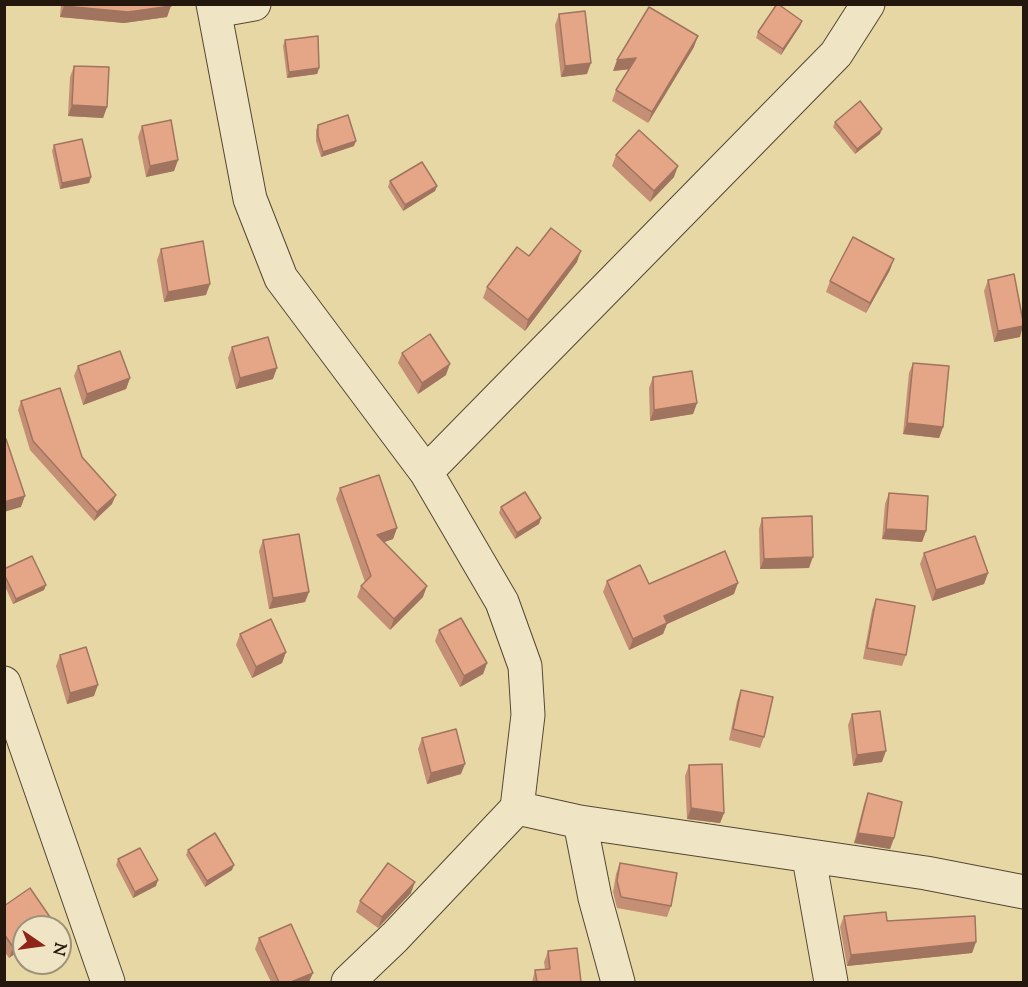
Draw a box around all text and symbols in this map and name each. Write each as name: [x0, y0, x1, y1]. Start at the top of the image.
north arrow: [12, 915, 72, 975]
text: N: [45, 940, 71, 958]

